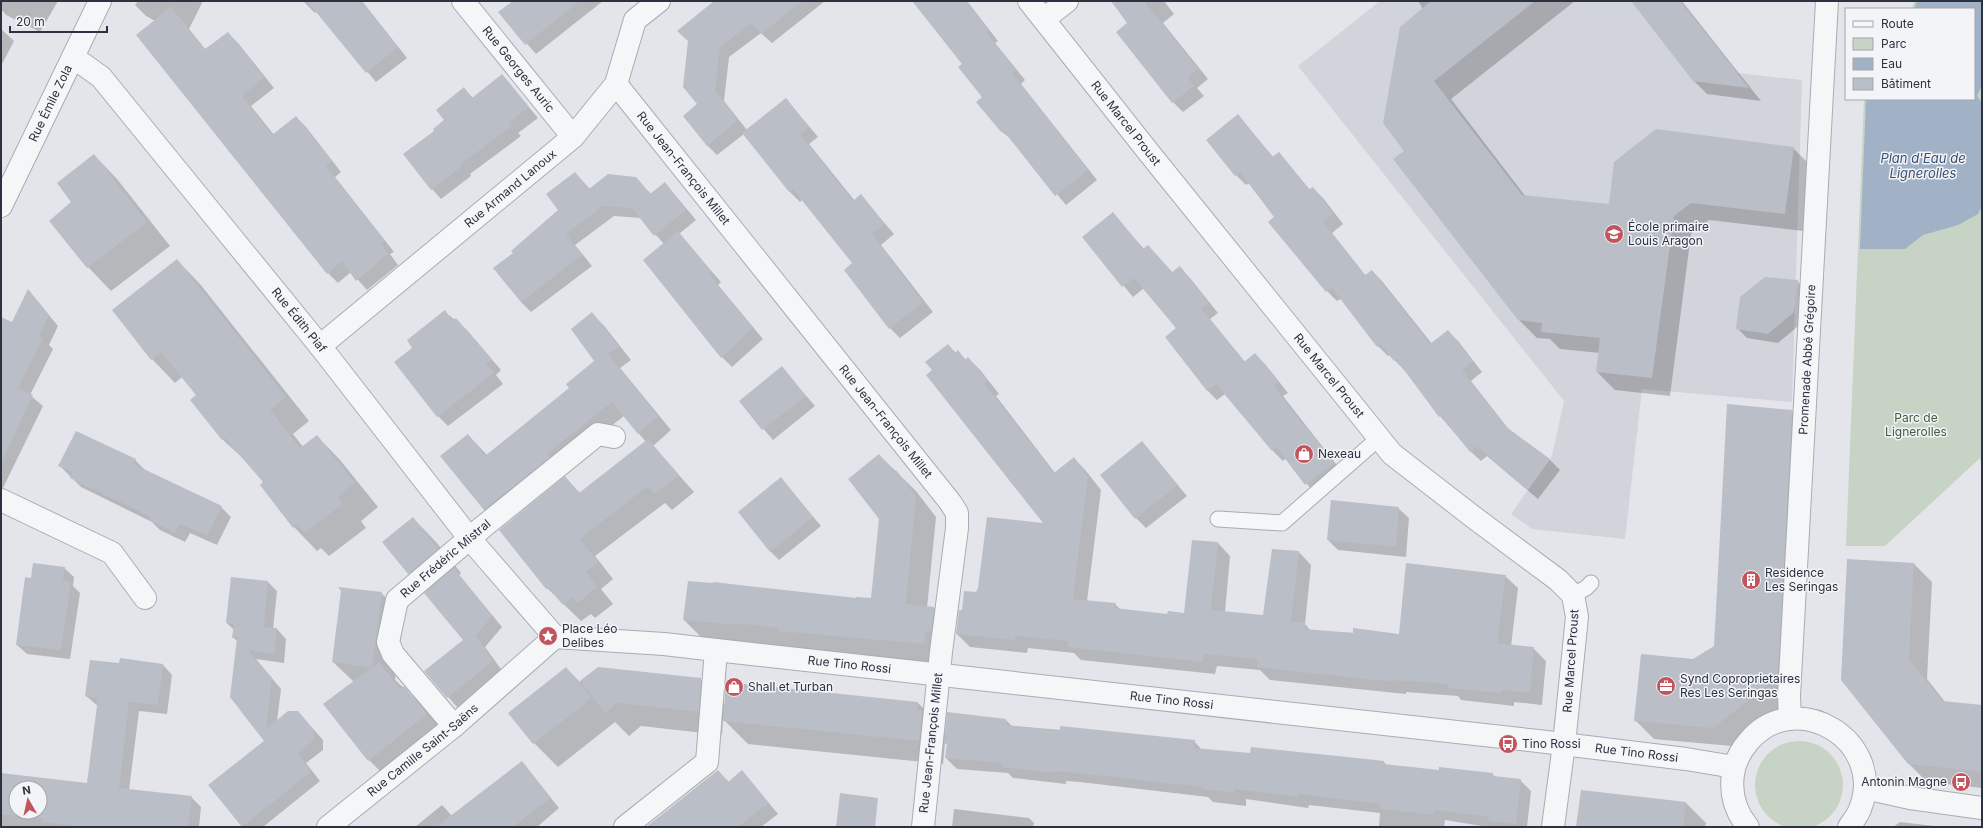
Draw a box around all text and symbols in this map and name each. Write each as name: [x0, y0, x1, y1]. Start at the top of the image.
scale bar: [10, 8, 107, 34]
legend: [1845, 8, 1975, 100]
text: 20 m: [16, 14, 45, 29]
text: Route: [1881, 16, 1914, 31]
street label: Rue Georges Auric: [479, 23, 558, 115]
text: Parc: [1881, 36, 1907, 51]
text: Eau: [1881, 56, 1902, 71]
street label: Rue Émile Zola: [25, 62, 75, 144]
text: Bâtiment: [1881, 76, 1931, 91]
street label: Rue Marcel Proust: [1088, 78, 1164, 168]
street label: Rue Jean-François Millet: [634, 108, 734, 228]
street label: Rue Armand Lanoux: [461, 146, 559, 231]
water label: Plan d'Eau de Lignerolles: [1880, 150, 1966, 181]
place label: École primaire Louis Aragon: [1628, 219, 1709, 248]
school or university icon: École primaire Louis Aragon: [1603, 223, 1625, 245]
street label: Promenade Abbé Grégoire: [1795, 284, 1819, 435]
street label: Rue Édith Piaf: [269, 285, 330, 356]
street label: Rue Marcel Proust: [1291, 330, 1368, 421]
street label: Rue Jean-François Millet: [836, 361, 936, 481]
park label: Parc de Lignerolles: [1885, 410, 1947, 439]
shop icon: Nexeau: [1293, 443, 1315, 465]
place label: Nexeau: [1318, 446, 1361, 461]
street label: Rue Frédéric Mistral: [397, 516, 493, 601]
place label: Residence Les Seringas: [1765, 565, 1838, 594]
building icon: Residence Les Seringas: [1740, 569, 1762, 591]
street label: Rue Marcel Proust: [1559, 609, 1582, 713]
place label: Place Léo Delibes: [562, 621, 618, 650]
place icon: Place Léo Delibes: [537, 625, 559, 647]
street label: Rue Tino Rossi: [807, 652, 892, 676]
place label: Synd Coproprietaires Res Les Seringas: [1680, 671, 1800, 700]
street label: Rue Jean-François Millet: [916, 672, 945, 814]
office icon: Synd Coproprietaires Res Les Seringas: [1655, 675, 1677, 697]
shop icon: Shall et Turban: [723, 676, 745, 698]
place label: Shall et Turban: [748, 679, 833, 694]
street label: Rue Tino Rossi: [1129, 688, 1214, 712]
street label: Rue Camille Saint-Saëns: [364, 700, 481, 800]
bus stop icon: Tino Rossi: [1497, 733, 1519, 755]
place label: Tino Rossi: [1522, 736, 1581, 751]
street label: Rue Tino Rossi: [1594, 740, 1679, 765]
bus stop icon: Antonin Magne: [1950, 771, 1972, 793]
place label: Antonin Magne: [1861, 774, 1947, 789]
north arrow: [8, 780, 48, 820]
text: N: [21, 783, 32, 798]

